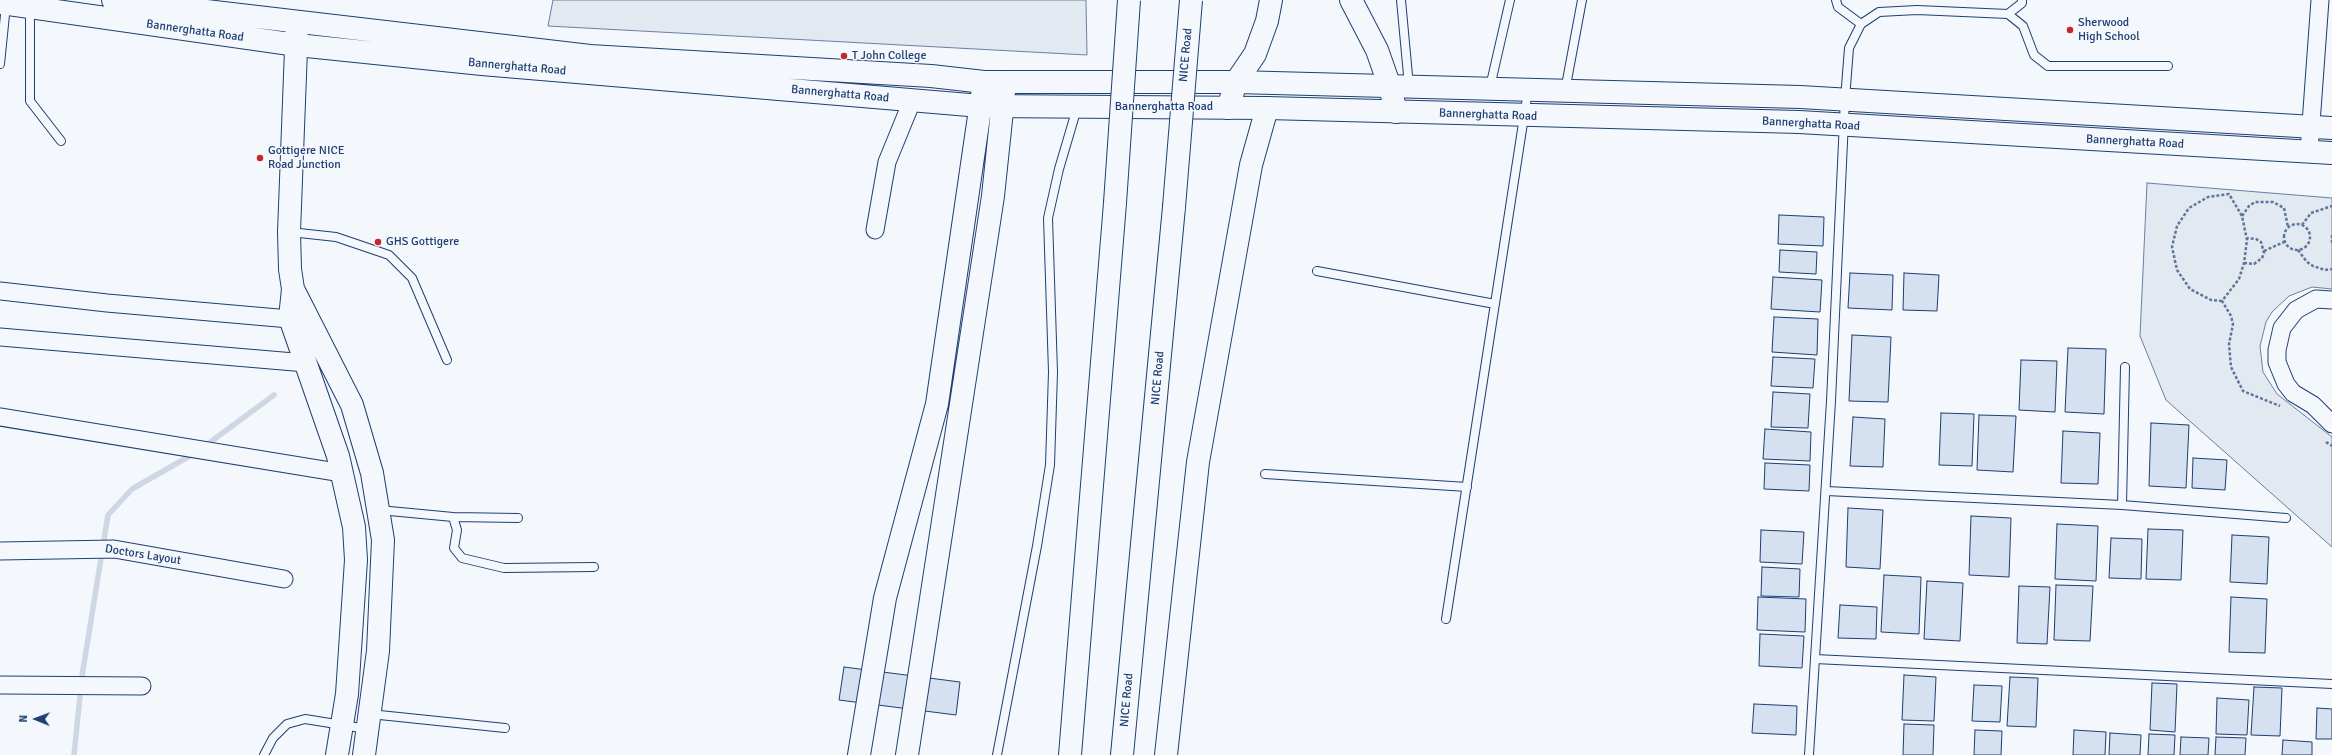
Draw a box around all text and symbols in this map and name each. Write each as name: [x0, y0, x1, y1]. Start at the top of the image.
place label: Sherwood High School: [2078, 16, 2140, 44]
street label: Bannerghatta Road: [145, 17, 245, 45]
marker: Sherwood High School: [2065, 25, 2075, 35]
street label: NICE Road: [1176, 27, 1196, 83]
place label: T John College: [852, 49, 926, 63]
marker: T John College: [839, 51, 849, 61]
street label: Bannerghatta Road: [467, 56, 567, 78]
street label: Bannerghatta Road: [790, 83, 890, 105]
street label: Bannerghatta Road: [1115, 100, 1213, 114]
street label: Bannerghatta Road: [1439, 106, 1537, 124]
street label: Bannerghatta Road: [1762, 114, 1860, 134]
street label: Bannerghatta Road: [2086, 132, 2184, 152]
place label: Gottigere NICE Road Junction: [268, 144, 344, 172]
marker: Gottigere NICE Road Junction: [255, 153, 265, 163]
place label: GHS Gottigere: [386, 235, 459, 249]
marker: GHS Gottigere: [373, 237, 383, 247]
street label: NICE Road: [1148, 350, 1168, 406]
street label: Doctors Layout: [104, 542, 182, 568]
street label: NICE Road: [1117, 672, 1137, 728]
north arrow: [16, 699, 56, 739]
text: N: [17, 715, 30, 723]

